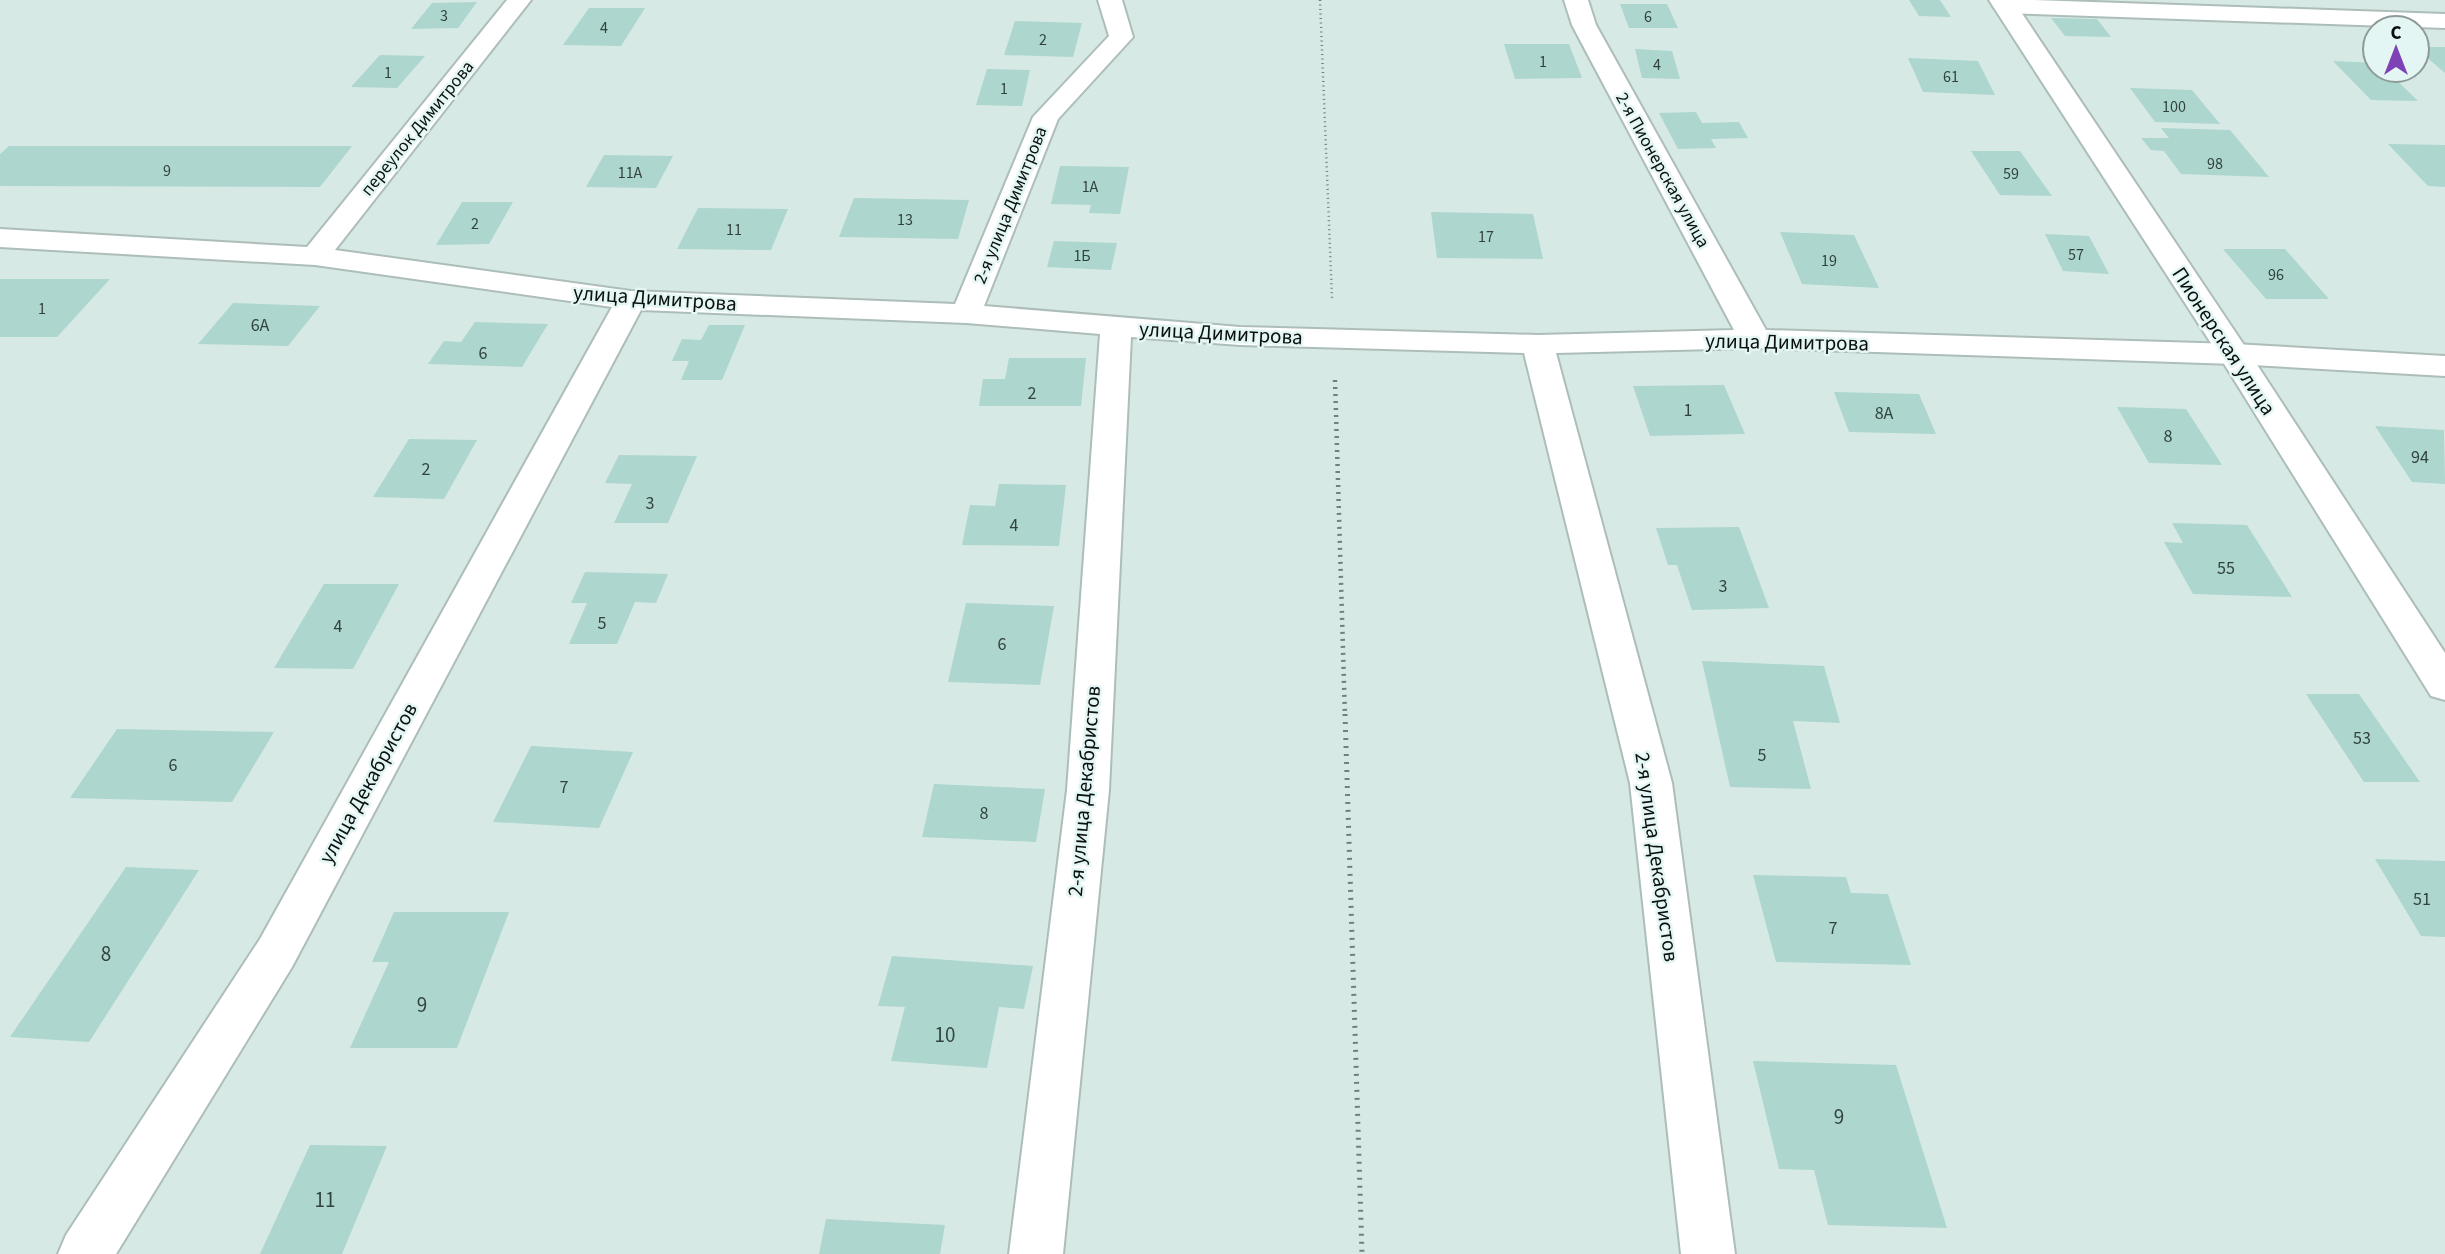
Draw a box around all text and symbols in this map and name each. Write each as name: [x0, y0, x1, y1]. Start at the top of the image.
house number: 3: [440, 5, 448, 27]
house number: 6: [1644, 6, 1652, 28]
north arrow: [2361, 14, 2431, 84]
house number: 4: [600, 17, 608, 39]
text: С: [2390, 20, 2402, 47]
house number: 2: [1039, 29, 1047, 51]
house number: 1: [1539, 51, 1547, 73]
house number: 4: [1653, 54, 1661, 76]
street label: переулок Димитрова: [355, 55, 480, 201]
house number: 1: [384, 62, 392, 84]
house number: 61: [1943, 66, 1959, 88]
house number: 1: [1000, 78, 1008, 100]
street label: 2-я Пионерская улица: [1609, 88, 1716, 252]
house number: 100: [2162, 96, 2186, 118]
street label: 2-я улица Димитрова: [967, 123, 1053, 288]
house number: 98: [2207, 153, 2223, 175]
house number: 9: [163, 160, 171, 182]
house number: 11А: [618, 162, 643, 184]
house number: 59: [2003, 163, 2019, 185]
house number: 1А: [1082, 176, 1099, 198]
house number: 13: [897, 209, 913, 231]
house number: 2: [471, 213, 479, 235]
house number: 11: [726, 219, 742, 241]
house number: 17: [1478, 226, 1494, 248]
house number: 57: [2068, 244, 2084, 266]
house number: 1Б: [1073, 245, 1091, 267]
house number: 19: [1821, 250, 1837, 272]
street label: Пионерская улица: [2165, 261, 2283, 421]
house number: 96: [2268, 264, 2284, 286]
street label: улица Димитрова: [572, 277, 738, 319]
house number: 1: [38, 298, 46, 320]
house number: 6А: [251, 313, 270, 338]
street label: улица Димитрова: [1138, 314, 1304, 352]
street label: улица Димитрова: [1705, 326, 1869, 358]
house number: 6: [479, 341, 488, 366]
house number: 2: [1028, 381, 1037, 406]
house number: 1: [1684, 398, 1692, 423]
house number: 8А: [1875, 401, 1894, 426]
house number: 8: [2164, 424, 2173, 449]
house number: 94: [2411, 445, 2429, 470]
house number: 2: [422, 457, 431, 482]
house number: 3: [646, 491, 655, 516]
house number: 4: [1010, 513, 1019, 538]
house number: 55: [2217, 556, 2235, 581]
house number: 3: [1719, 574, 1728, 599]
house number: 5: [598, 611, 607, 636]
house number: 4: [334, 614, 343, 639]
house number: 6: [998, 632, 1007, 657]
street label: 2-я улица Декабристов: [1060, 684, 1108, 898]
street label: улица Декабристов: [311, 697, 425, 869]
house number: 53: [2353, 726, 2371, 751]
house number: 5: [1758, 743, 1767, 768]
street label: 2-я улица Декабристов: [1627, 750, 1687, 964]
house number: 6: [169, 753, 178, 778]
house number: 7: [560, 775, 569, 800]
house number: 8: [980, 801, 989, 826]
house number: 51: [2413, 887, 2431, 912]
house number: 7: [1829, 916, 1838, 941]
house number: 8: [101, 939, 111, 969]
house number: 9: [417, 990, 427, 1020]
house number: 10: [935, 1020, 955, 1050]
house number: 9: [1834, 1102, 1844, 1132]
house number: 11: [315, 1185, 335, 1215]

